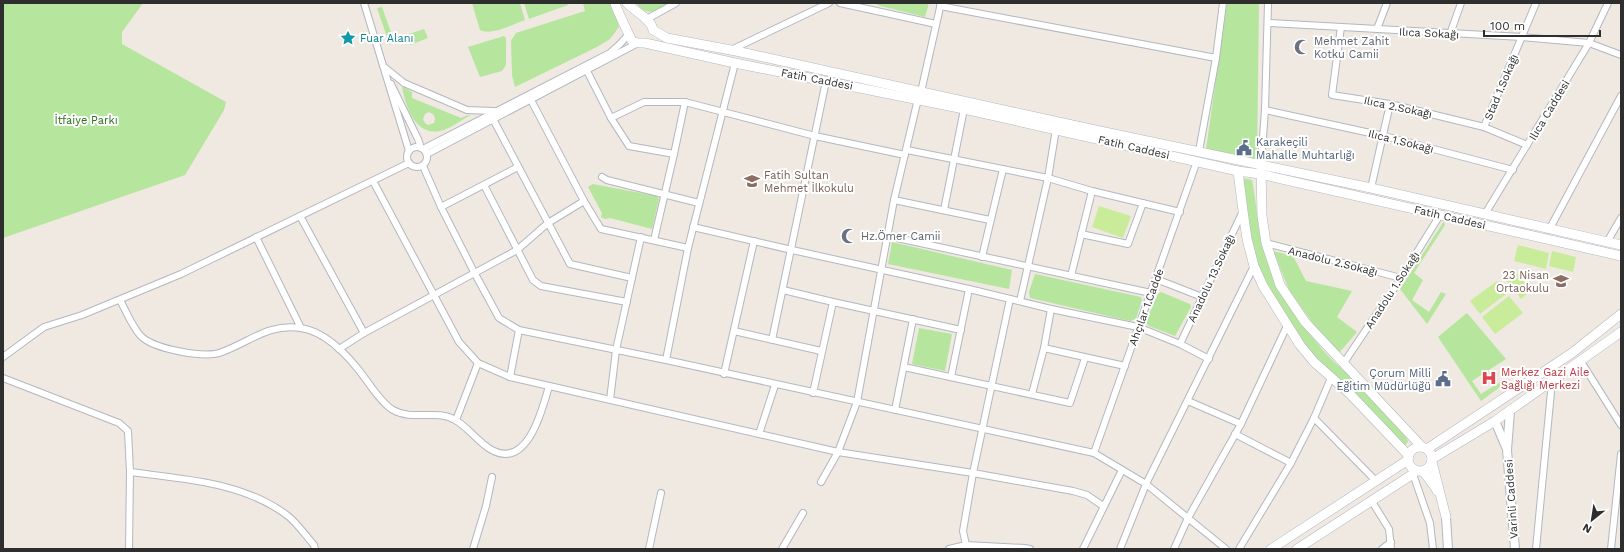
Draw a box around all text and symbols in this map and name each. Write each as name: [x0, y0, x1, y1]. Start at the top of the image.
scale bar: [1484, 12, 1600, 38]
text: 100 m: [1490, 19, 1525, 33]
street label: Ilıca Sokağı: [1399, 25, 1459, 42]
place icon: Fuar Alanı: [339, 29, 357, 47]
place label: Fuar Alanı: [360, 32, 413, 45]
place label: Mehmet Zahit Kotku Camii: [1314, 35, 1389, 61]
mosque icon: Mehmet Zahit Kotku Camii: [1293, 38, 1311, 56]
street label: Stad 1.Sokağı: [1482, 52, 1521, 122]
street label: Fatih Caddesi: [780, 66, 854, 93]
street label: Ilıca Caddesi: [1526, 78, 1573, 143]
street label: Ilıca 2.Sokağı: [1363, 94, 1433, 121]
park label: İtfaiye Parkı: [54, 113, 118, 127]
street label: Ilıca 1.Sokağı: [1367, 127, 1435, 156]
street label: Fatih Caddesi: [1097, 133, 1171, 162]
place label: Karakeçili Mahalle Muhtarlığı: [1256, 136, 1355, 162]
public building icon: Karakeçili Mahalle Muhtarlığı: [1235, 139, 1253, 157]
place label: Fatih Sultan Mehmet İlkokulu: [764, 169, 854, 195]
school or university icon: Fatih Sultan Mehmet İlkokulu: [743, 172, 761, 190]
street label: Fatih Caddesi: [1413, 203, 1487, 232]
mosque icon: Hz.Ömer Camii: [840, 227, 858, 245]
place label: Hz.Ömer Camii: [861, 229, 941, 243]
street label: Anadolu 13.Sokağı: [1185, 232, 1238, 324]
street label: Anadolu 2.Sokağı: [1287, 244, 1379, 279]
street label: Anadolu 1.Sokağı: [1363, 249, 1422, 331]
street label: Ahçılar 1.Cadde: [1126, 267, 1166, 348]
place label: 23 Nisan Ortaokulu: [1496, 269, 1549, 295]
school or university icon: 23 Nisan Ortaokulu: [1552, 272, 1570, 290]
place label: Merkez Gazi Aile Sağlığı Merkezi: [1501, 366, 1589, 392]
place label: Çorum Milli Eğitim Müdürlüğü: [1336, 367, 1431, 393]
hospital icon: Merkez Gazi Aile Sağlığı Merkezi: [1480, 369, 1498, 387]
public building icon: Çorum Milli Eğitim Müdürlüğü: [1434, 370, 1452, 388]
street label: Varinli Caddesi: [1502, 459, 1521, 539]
north arrow: [1572, 500, 1612, 540]
text: N: [1580, 521, 1594, 536]

